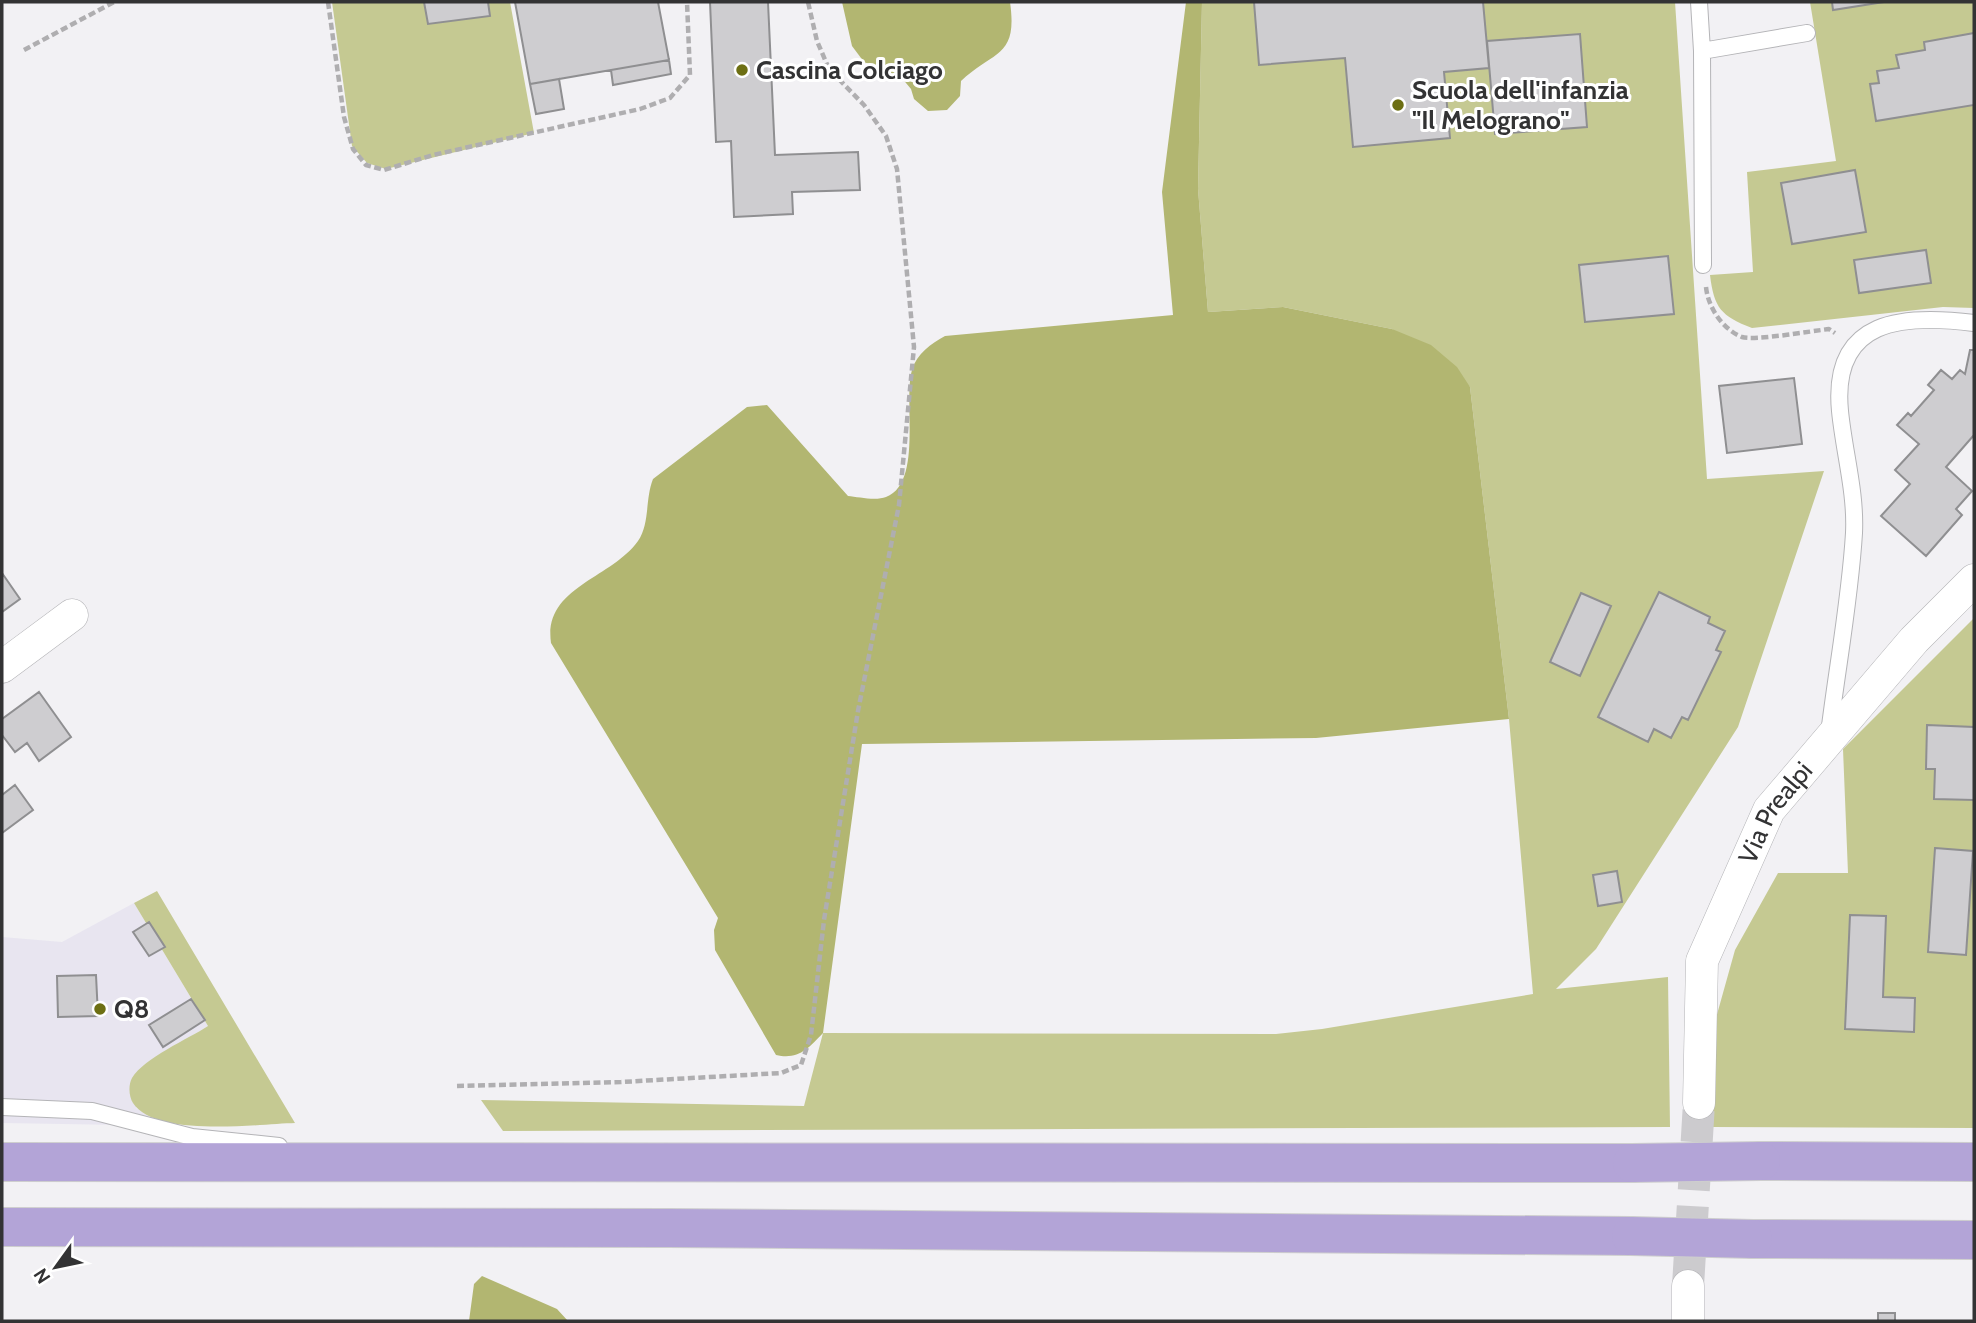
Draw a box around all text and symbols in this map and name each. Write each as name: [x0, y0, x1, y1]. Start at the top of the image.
place label: Cascina Colciago: [756, 54, 943, 86]
marker: Cascina Colciago: [734, 62, 750, 78]
place label: Scuola dell'infanzia "Il Melograno": [1412, 74, 1629, 136]
marker: Scuola dell'infanzia "Il Melograno": [1390, 97, 1406, 113]
street label: Via Prealpi: [1731, 755, 1819, 869]
place label: Q8: [114, 993, 149, 1025]
marker: Q8: [92, 1001, 108, 1017]
north arrow: [21, 1232, 91, 1302]
text: N: [29, 1264, 55, 1288]

